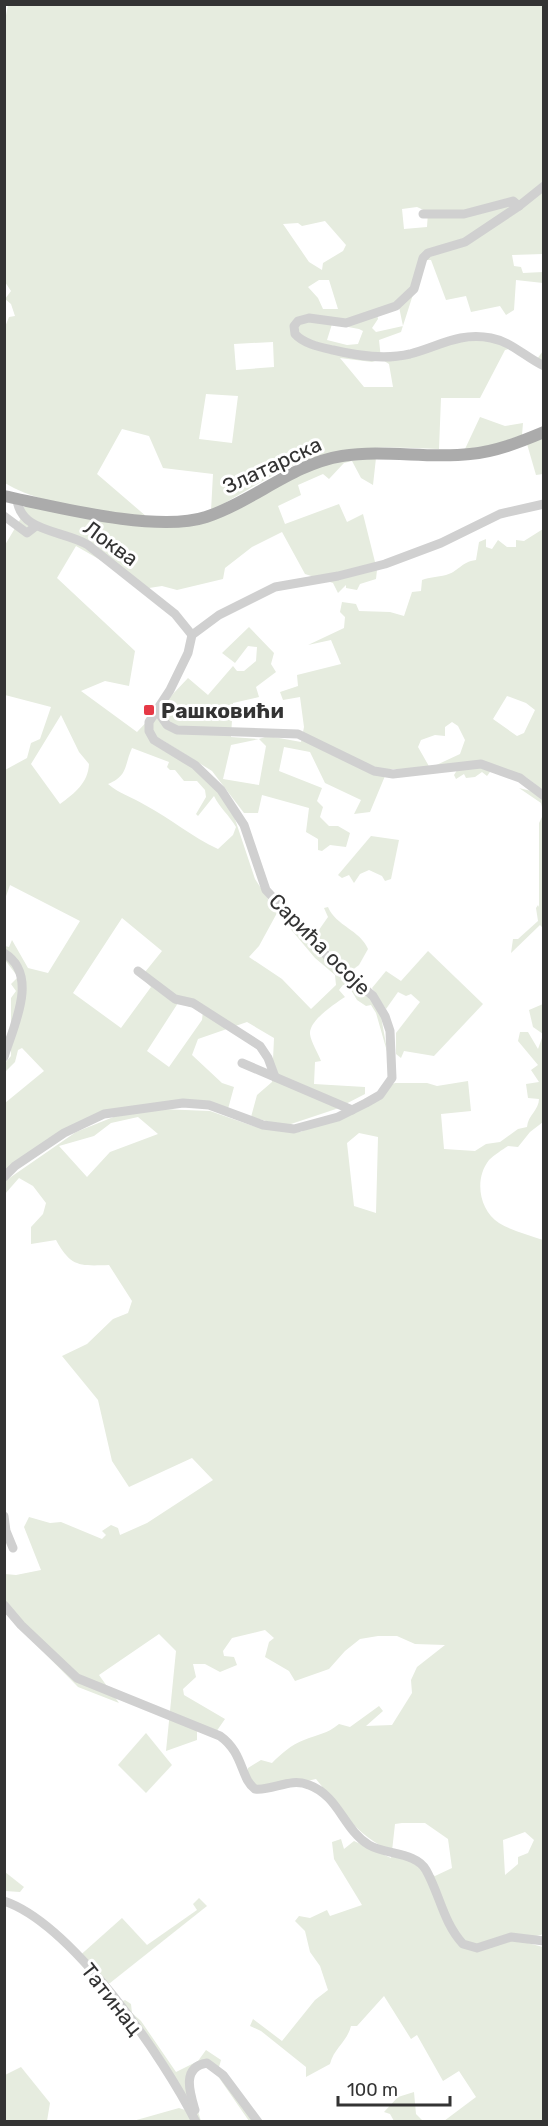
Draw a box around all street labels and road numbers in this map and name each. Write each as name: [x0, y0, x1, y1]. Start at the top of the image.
street label: Златарска: [219, 431, 325, 499]
street label: Локва: [79, 515, 143, 571]
street label: Сарића осоје: [264, 888, 376, 1000]
street label: Татинац: [76, 1958, 148, 2040]

